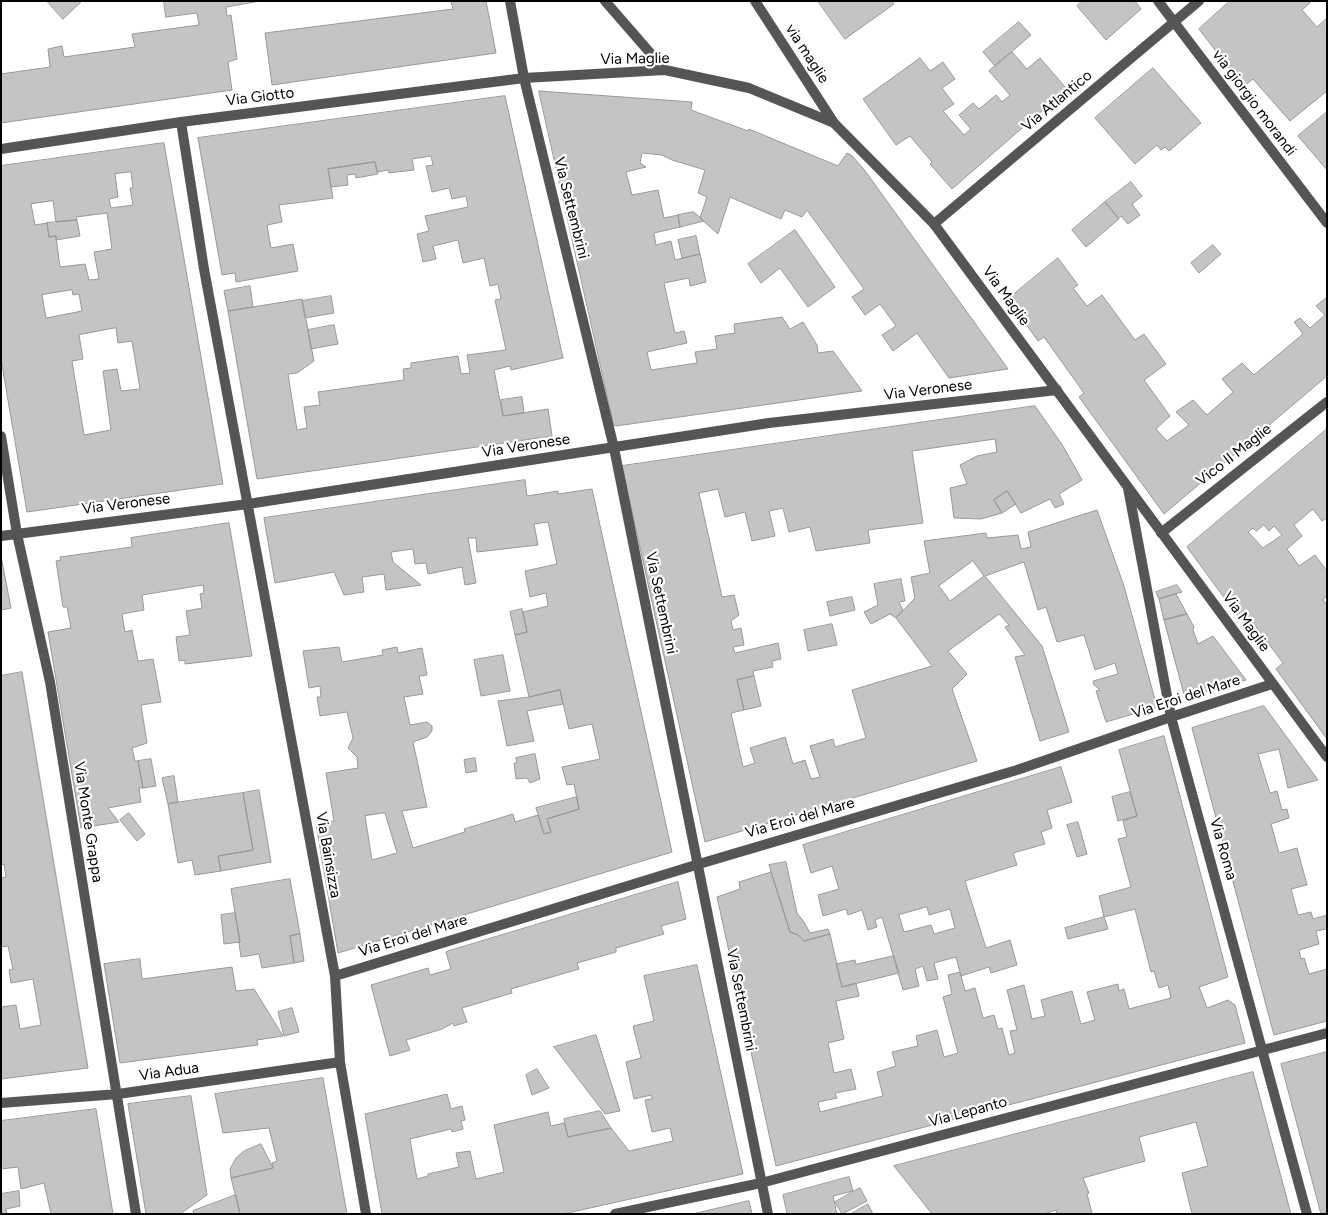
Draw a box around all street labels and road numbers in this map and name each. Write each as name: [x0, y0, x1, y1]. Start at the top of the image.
street label: via maglie: [781, 21, 833, 87]
street label: via giorgio morandi: [1208, 46, 1300, 160]
street label: Via Maglie: [600, 49, 670, 69]
street label: Via Atlantico: [1018, 66, 1096, 136]
street label: Via Giotto: [225, 84, 295, 110]
street label: Via Settembrini: [550, 155, 592, 261]
street label: Via Maglie: [978, 263, 1034, 329]
street label: Via Veronese: [883, 376, 973, 404]
street label: Vico II Maglie: [1193, 420, 1275, 490]
street label: Via Veronese: [481, 430, 571, 462]
street label: Via Veronese: [81, 490, 171, 518]
street label: Via Settembrini: [641, 550, 681, 656]
street label: Via Maglie: [1218, 589, 1274, 655]
street label: Via Eroi del Mare: [1130, 671, 1242, 723]
street label: Via Monte Grappa: [70, 760, 106, 884]
street label: Via Eroi del Mare: [743, 794, 857, 842]
street label: Via Bainsizza: [312, 811, 344, 899]
street label: Via Roma: [1206, 816, 1240, 882]
street label: Via Eroi del Mare: [357, 911, 469, 961]
street label: Via Settembrini: [722, 947, 760, 1053]
street label: Via Adua: [138, 1059, 200, 1085]
street label: Via Lepanto: [927, 1093, 1009, 1131]

